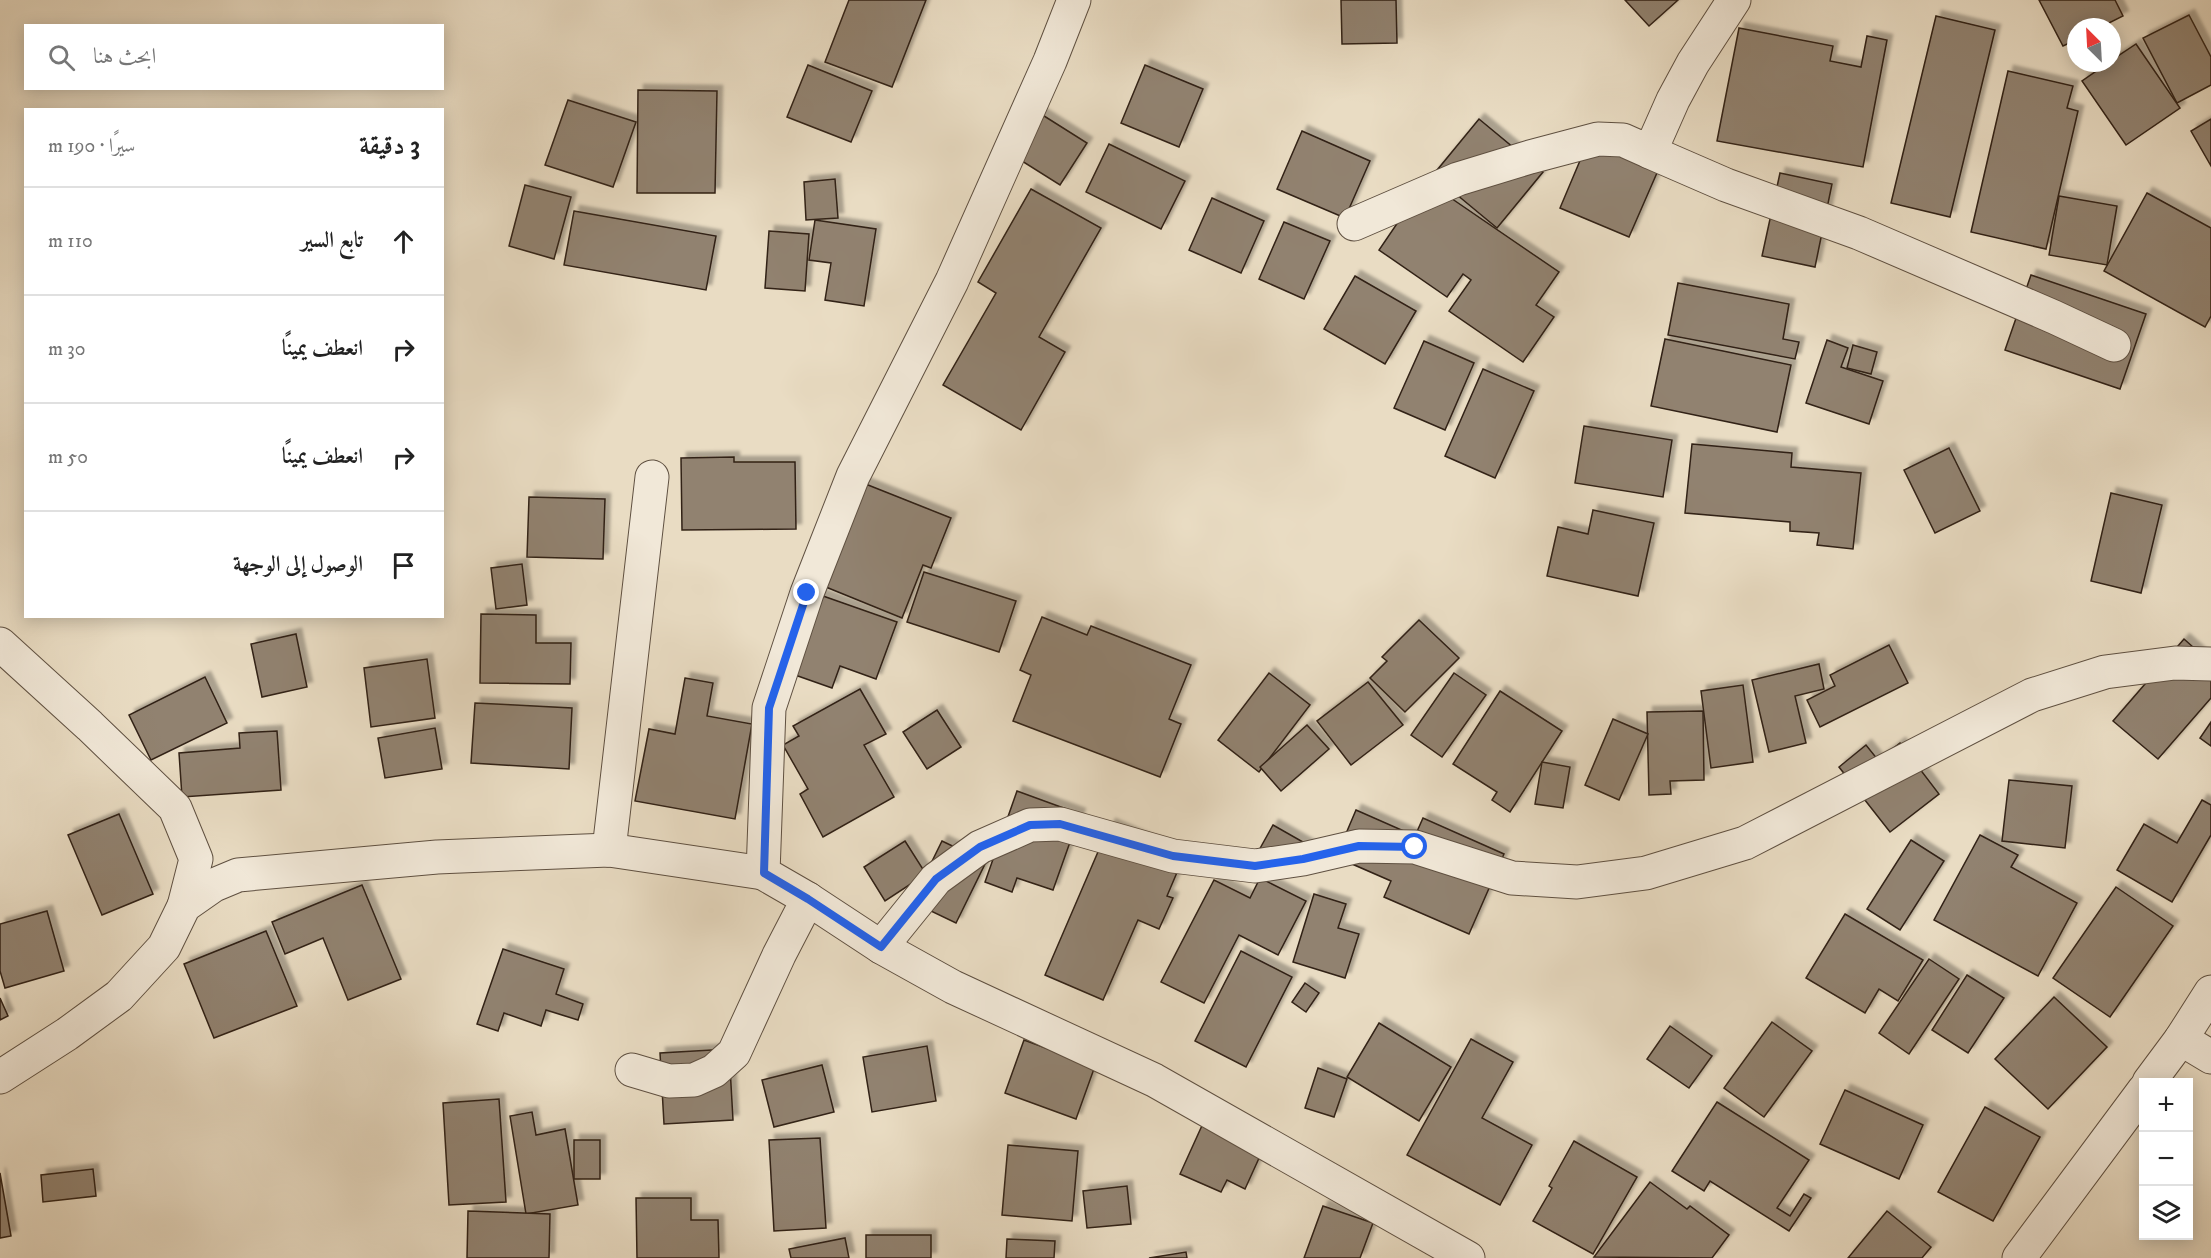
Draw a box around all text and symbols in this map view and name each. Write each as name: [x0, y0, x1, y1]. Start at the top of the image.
north arrow: [2067, 18, 2121, 72]
search box: [24, 24, 444, 90]
icon: search: [45, 41, 78, 74]
text: ابحث هنا: [93, 43, 156, 70]
text: 3 دقيقة: [359, 130, 420, 163]
text: سيرًا · 190 m: [48, 134, 135, 159]
icon: ahead: [387, 225, 420, 258]
text: تابع السير: [301, 227, 363, 254]
text: 110 m: [48, 229, 93, 254]
icon: right: [387, 333, 420, 366]
text: انعطف يمينًا: [282, 335, 363, 362]
text: 30 m: [48, 337, 86, 362]
icon: right: [387, 441, 420, 474]
text: انعطف يمينًا: [282, 443, 363, 470]
text: 50 m: [48, 445, 88, 470]
icon: arrive: [387, 549, 420, 582]
text: الوصول إلى الوجهة: [233, 551, 363, 578]
route end: [793, 579, 819, 605]
route start: [1401, 833, 1427, 859]
map controls: [2139, 1078, 2193, 1240]
button: +: [2139, 1078, 2193, 1132]
button: −: [2139, 1132, 2193, 1186]
button: layers: [2139, 1186, 2193, 1240]

